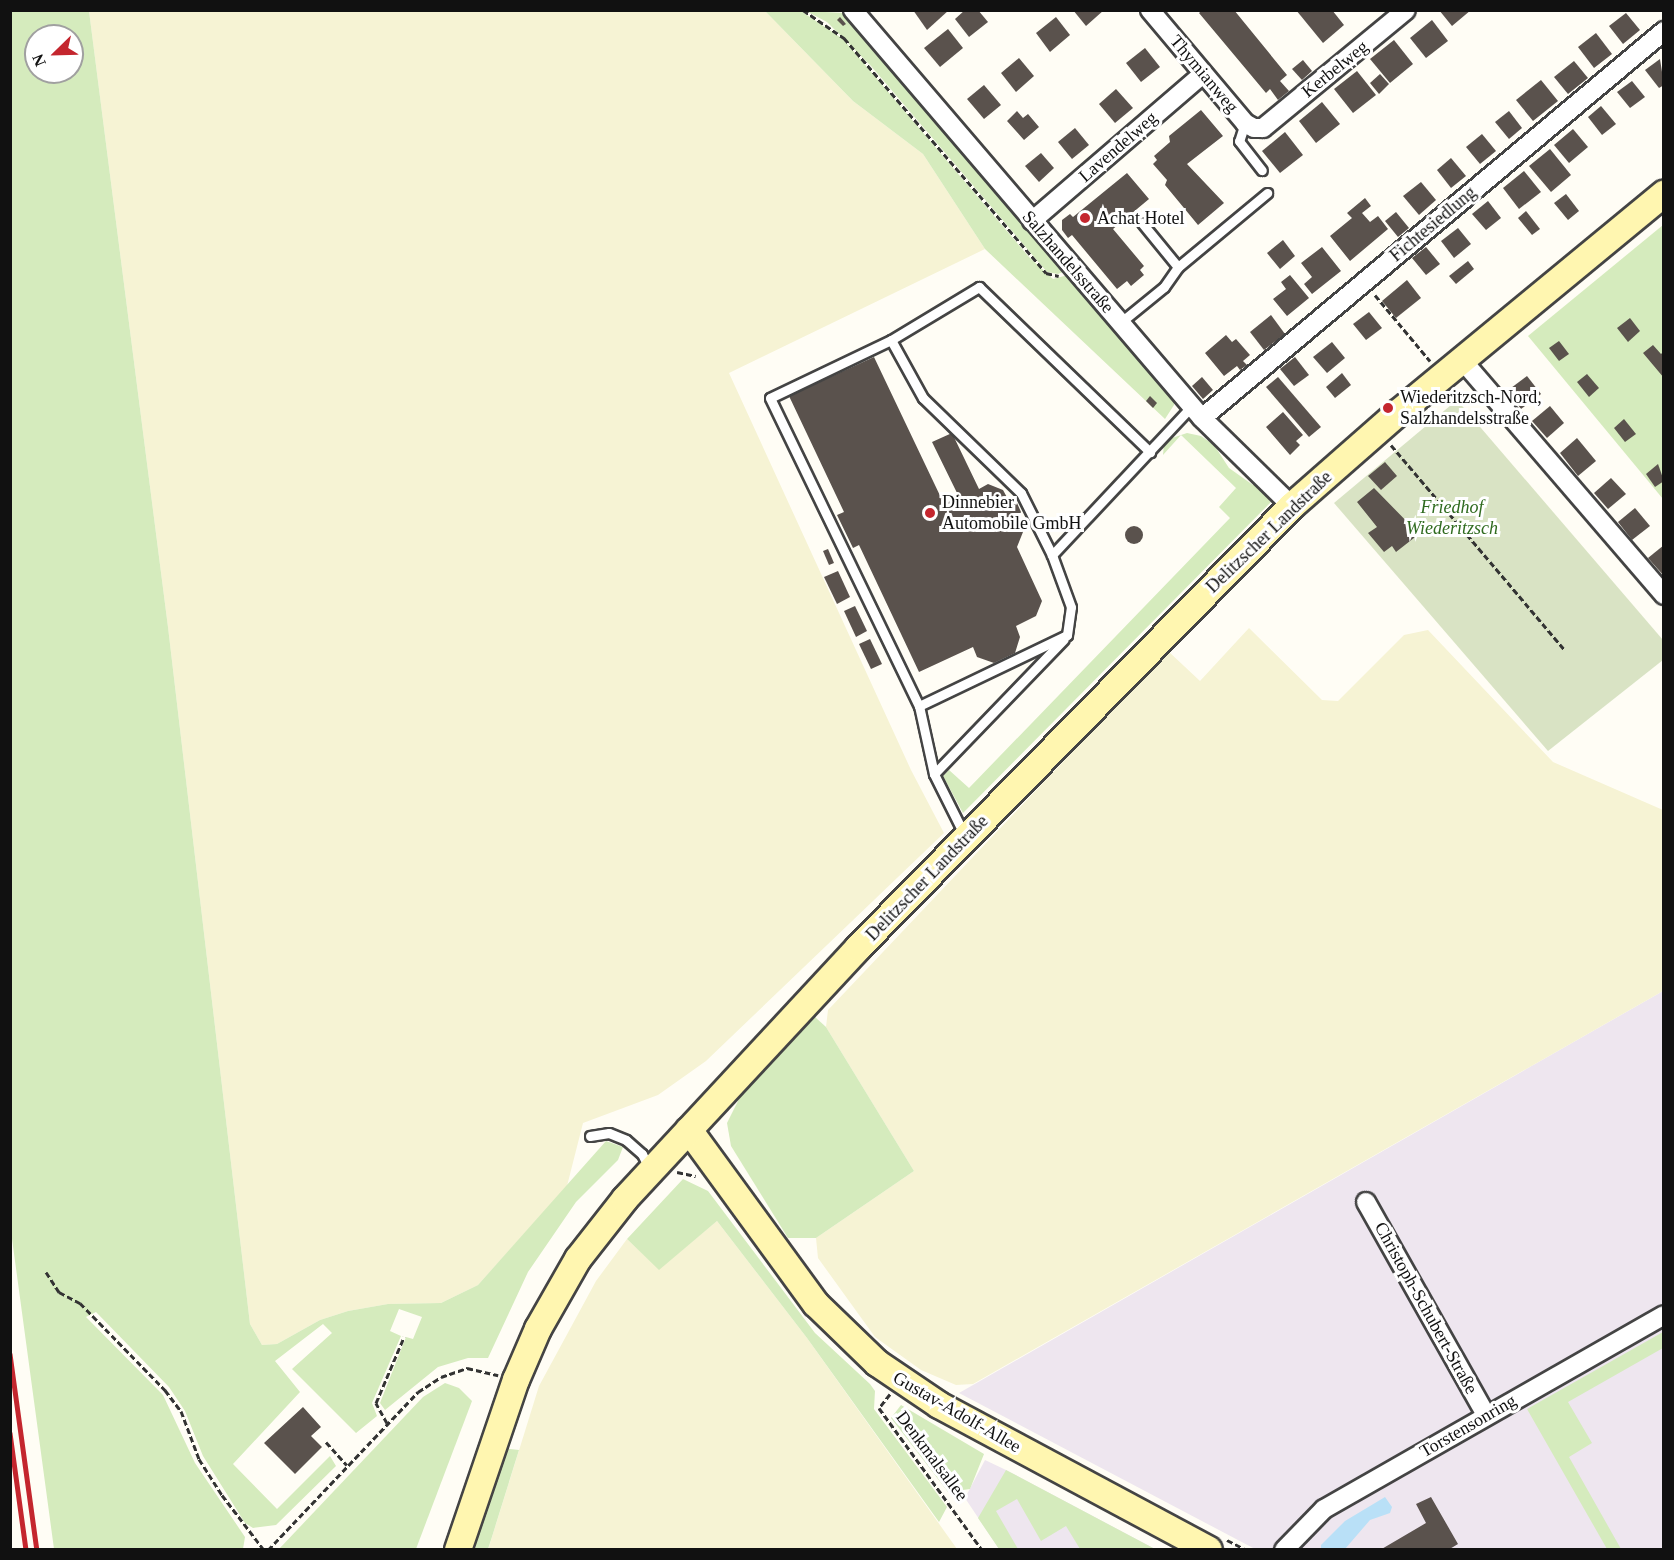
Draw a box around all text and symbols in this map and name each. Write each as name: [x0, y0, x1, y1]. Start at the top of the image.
north arrow: [24, 24, 84, 84]
street label: Thymianweg: [1165, 31, 1243, 117]
street label: Kerbelweg: [1298, 36, 1372, 102]
text: N: [29, 52, 49, 69]
street label: Lavendelweg: [1074, 107, 1162, 187]
street label: Fichtesiedlung: [1385, 182, 1481, 266]
street label: Salzhandelsstraße: [1018, 206, 1118, 318]
place label: Achat Hotel: [1097, 207, 1184, 229]
marker: Achat Hotel: [1078, 211, 1092, 225]
place label: Wiederitzsch-Nord, Salzhandelsstraße: [1400, 387, 1542, 430]
marker: Wiederitzsch-Nord, Salzhandelsstraße: [1381, 401, 1395, 415]
street label: Delitzscher Landstraße: [1202, 466, 1336, 598]
place label: Dinnebier Automobile GmbH: [942, 492, 1081, 534]
park label: Friedhof Wiederitzsch: [1406, 497, 1498, 540]
marker: Dinnebier Automobile GmbH: [923, 506, 937, 520]
street label: Delitzscher Landstraße: [861, 811, 993, 945]
street label: Christoph-Schubert-Straße: [1370, 1218, 1482, 1398]
street label: Gustav-Adolf-Allee: [889, 1367, 1025, 1457]
street label: Torstensonring: [1416, 1390, 1520, 1462]
street label: Denkmalsallee: [891, 1407, 973, 1505]

